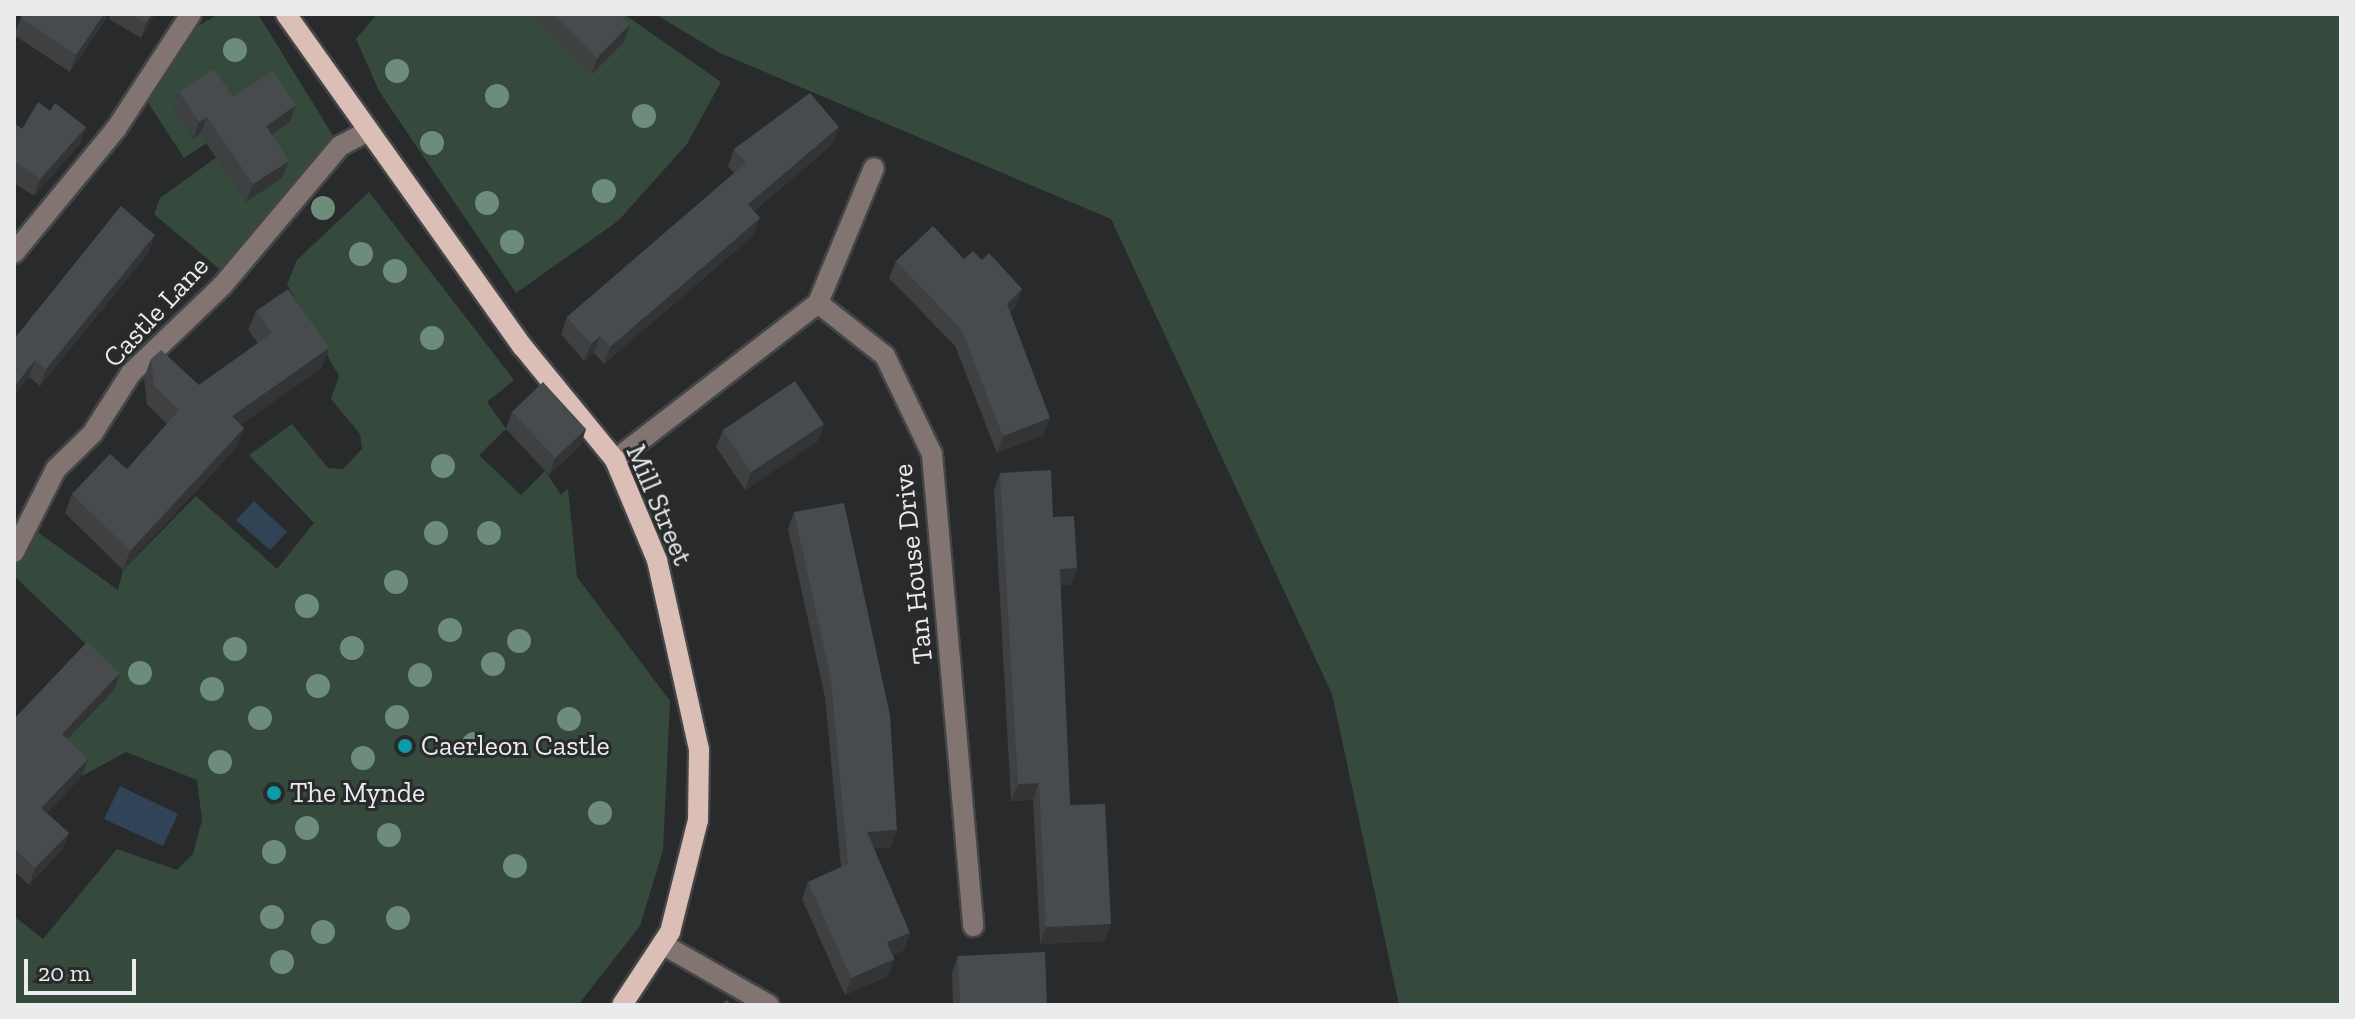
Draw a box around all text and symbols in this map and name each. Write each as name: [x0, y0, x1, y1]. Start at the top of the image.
street label: Castle Lane: [96, 250, 216, 374]
street label: Mill Street: [619, 440, 699, 570]
street label: Tan House Drive: [886, 462, 940, 666]
place label: Caerleon Castle: [421, 729, 610, 763]
marker: Caerleon Castle: [396, 737, 414, 755]
place label: The Mynde: [290, 776, 425, 810]
marker: The Mynde: [265, 784, 283, 802]
scale bar: [28, 943, 140, 993]
text: 20 m: [38, 958, 90, 987]

